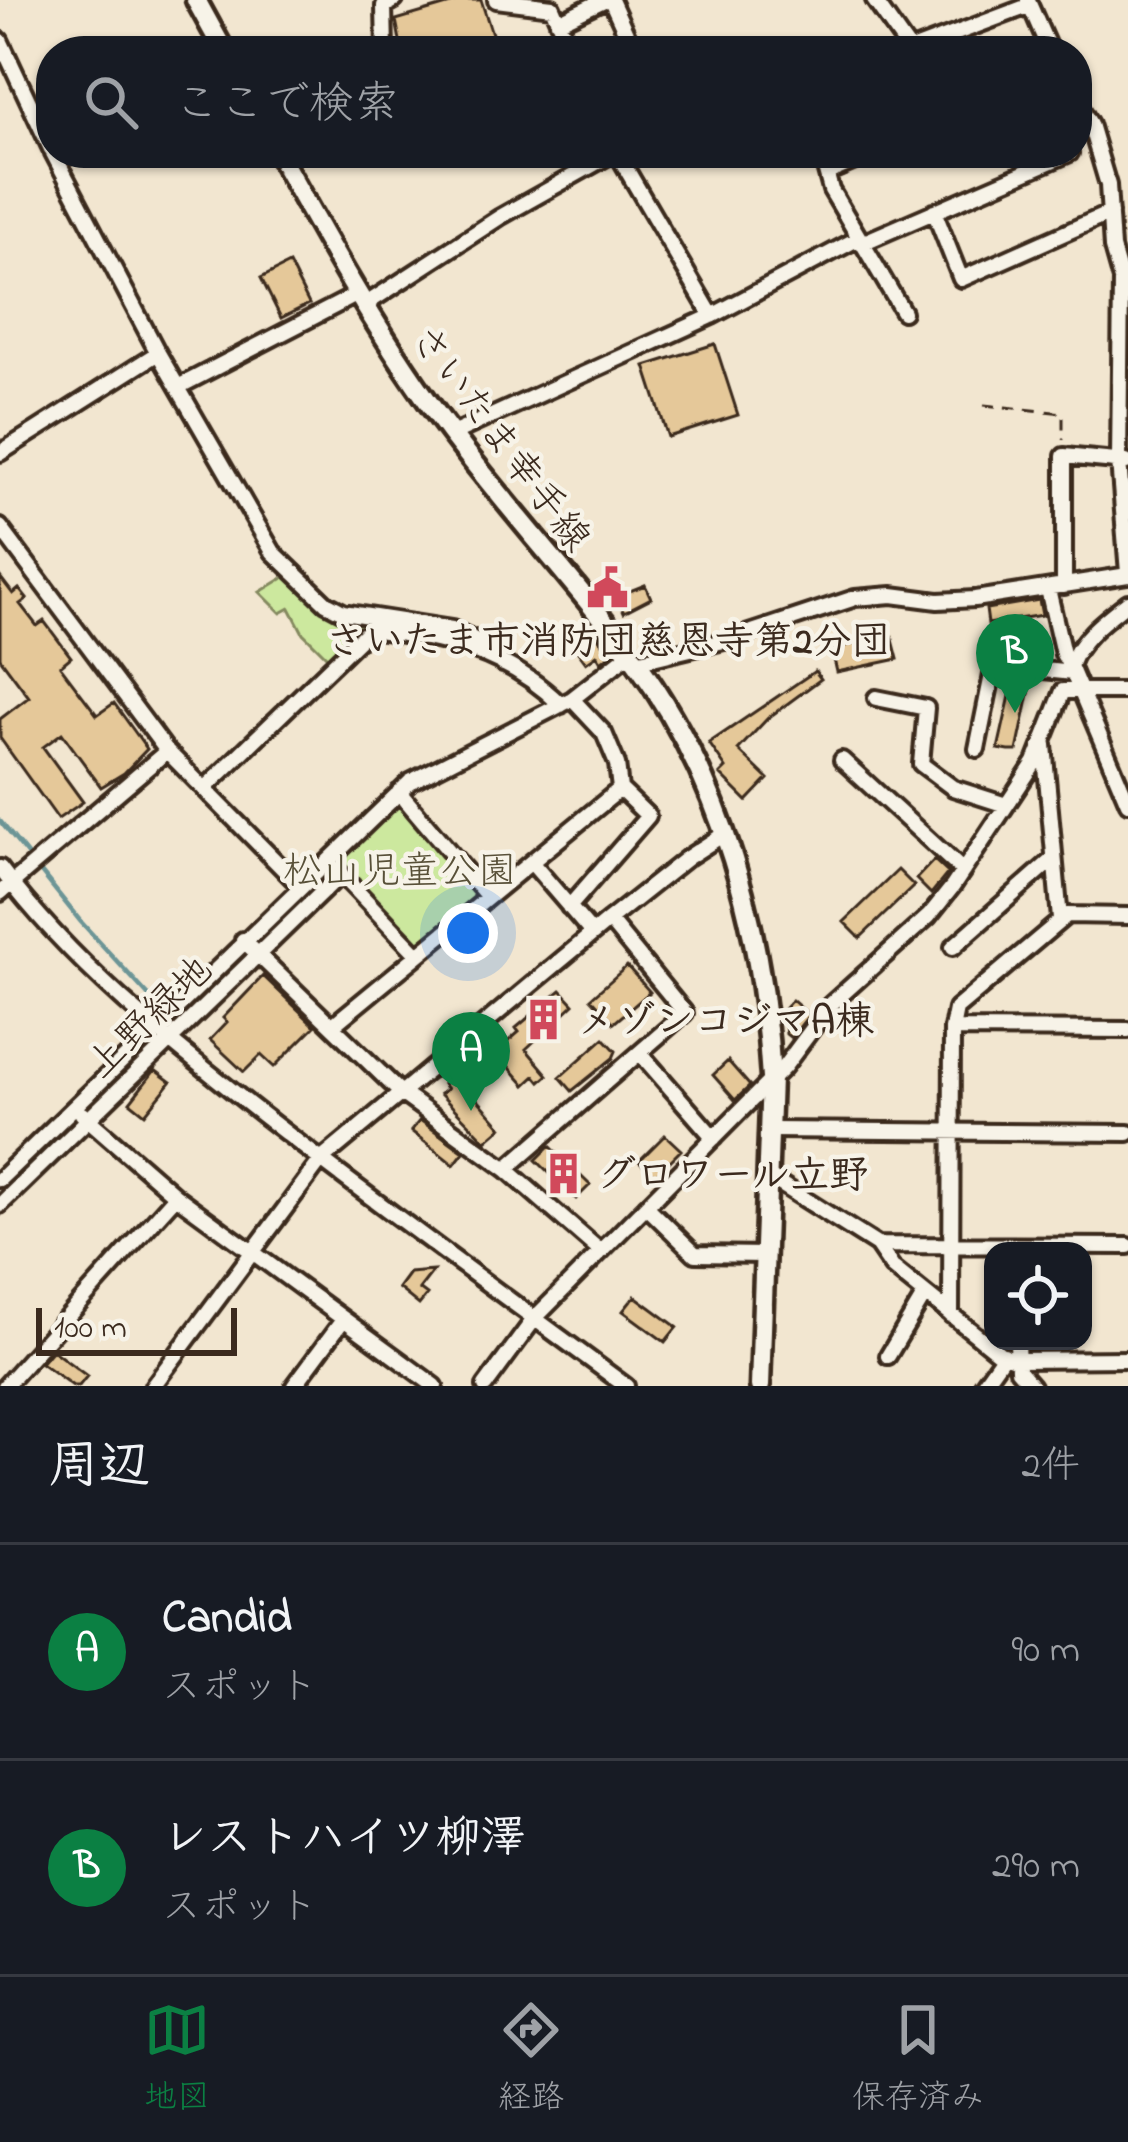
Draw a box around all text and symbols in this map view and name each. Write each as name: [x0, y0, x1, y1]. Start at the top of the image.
search box: [36, 36, 1092, 168]
icon: search: [78, 69, 144, 135]
text: ここで検索: [174, 73, 399, 139]
street label: さいたま幸手線: [394, 314, 603, 565]
public building icon: さいたま市消防団慈恩寺第2分団: [585, 564, 631, 610]
pin: B: [976, 614, 1054, 713]
place label: さいたま市消防団慈恩寺第2分団: [326, 615, 890, 672]
park label: 松山児童公園: [283, 845, 517, 902]
your location: [438, 903, 498, 963]
street label: 上野緑地: [75, 945, 227, 1094]
place label: メゾンコジマA棟: [577, 995, 874, 1052]
building icon: メゾンコジマA棟: [520, 996, 566, 1042]
pin: A: [432, 1012, 510, 1111]
place label: グロワール立野: [597, 1149, 868, 1206]
building icon: グロワール立野: [540, 1150, 586, 1196]
map controls: [984, 1242, 1092, 1350]
button: locate: [984, 1242, 1092, 1350]
scale bar: [36, 1302, 237, 1355]
text: 100 m: [54, 1305, 127, 1353]
text: 周辺: [48, 1431, 150, 1506]
text: 2件: [1022, 1439, 1080, 1496]
text: Candid: [162, 1587, 292, 1653]
text: A: [75, 1623, 99, 1680]
text: 90 m: [1011, 1623, 1080, 1680]
text: スポット: [162, 1660, 318, 1717]
text: レストハイツ柳澤: [162, 1807, 526, 1873]
text: B: [74, 1839, 100, 1896]
text: 290 m: [992, 1839, 1080, 1896]
text: スポット: [162, 1880, 318, 1937]
tab: 地図: [144, 1997, 210, 2123]
tab: 経路: [498, 1997, 564, 2123]
tab: 保存済み: [852, 1997, 984, 2123]

